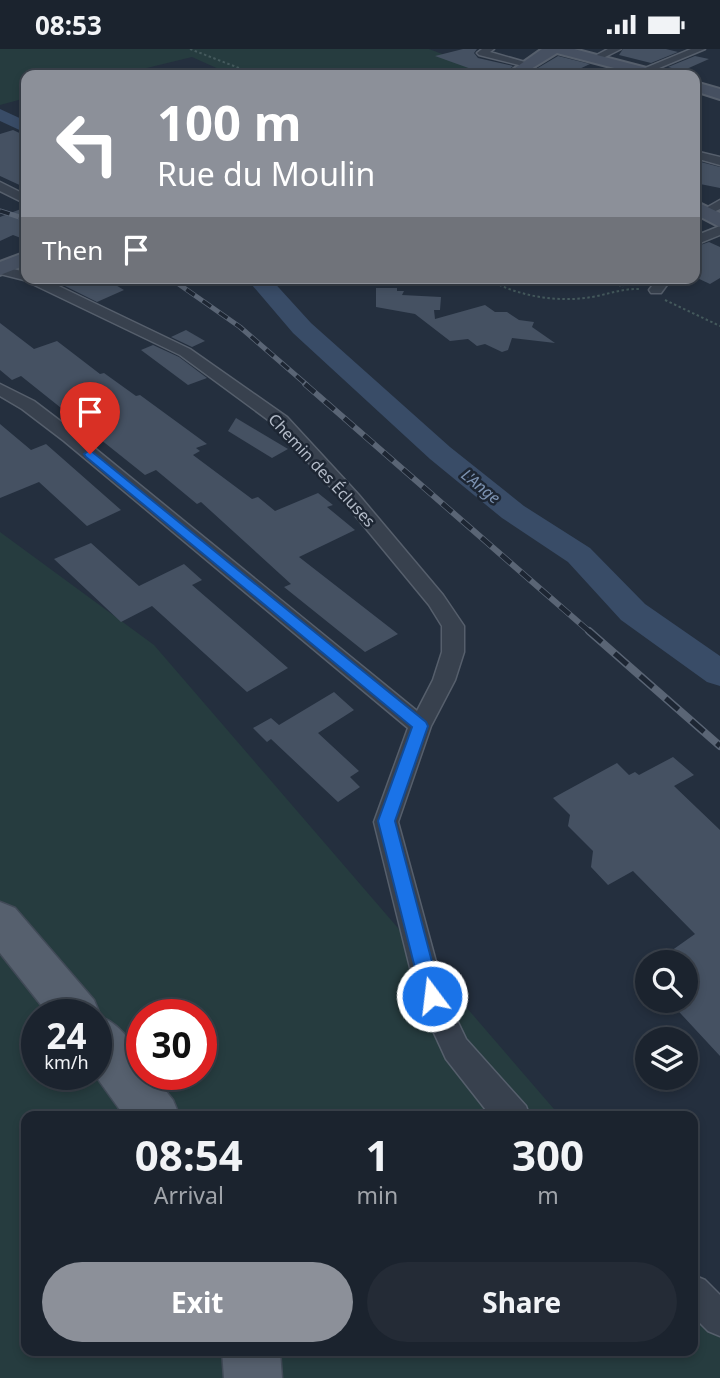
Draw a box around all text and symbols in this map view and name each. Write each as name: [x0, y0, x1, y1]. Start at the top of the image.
text: 08:53: [35, 7, 102, 43]
text: 100 m: [157, 89, 302, 155]
icon: left: [42, 98, 133, 189]
text: Rue du Moulin: [157, 152, 375, 195]
icon: arrive: [117, 231, 155, 269]
text: Then: [42, 232, 103, 268]
pin: [60, 382, 120, 454]
icon: arrive: [71, 393, 109, 431]
street label: Chemin des Écluses: [264, 408, 380, 532]
water label: L'Ange: [457, 464, 505, 508]
map controls: [635, 950, 698, 1090]
button: search: [635, 950, 698, 1013]
position arrow: [395, 959, 469, 1033]
speed limit sign: 30: [126, 999, 217, 1090]
text: 24: [46, 1012, 87, 1059]
button: layers: [635, 1027, 698, 1090]
text: km/h: [44, 1050, 89, 1074]
text: 08:54: [135, 1126, 243, 1183]
text: 1: [365, 1126, 389, 1183]
text: 300: [512, 1126, 584, 1183]
text: Arrival: [154, 1179, 224, 1211]
text: min: [357, 1179, 398, 1211]
text: m: [537, 1179, 559, 1211]
button: Exit: [42, 1262, 353, 1342]
button: Share: [367, 1262, 677, 1342]

